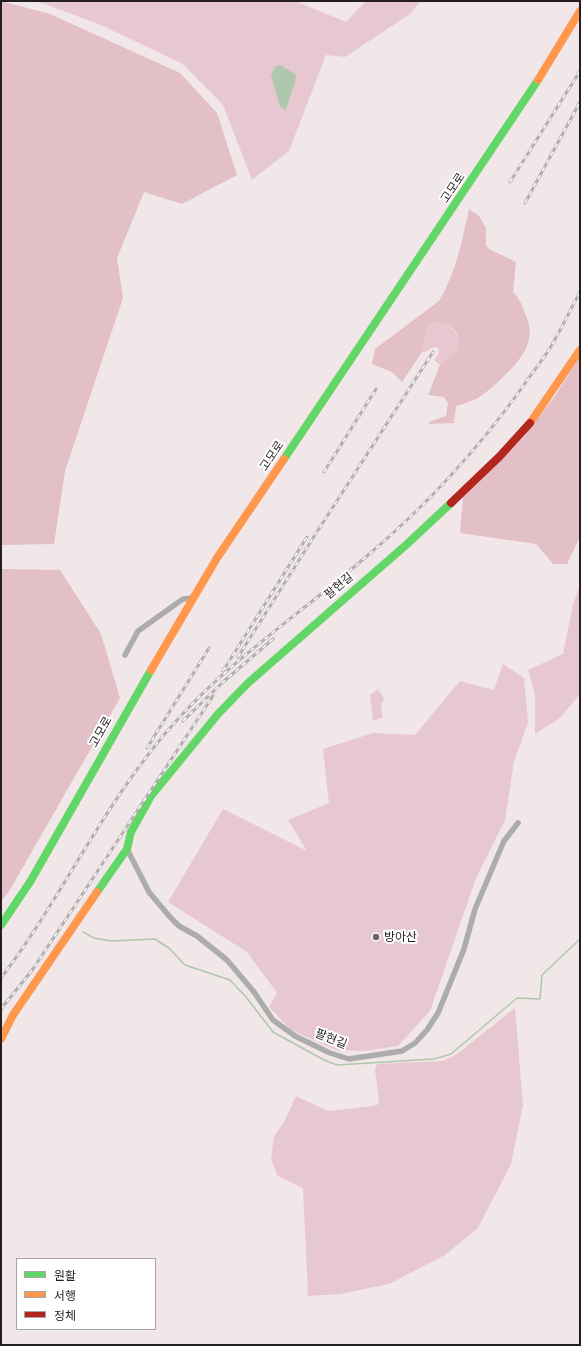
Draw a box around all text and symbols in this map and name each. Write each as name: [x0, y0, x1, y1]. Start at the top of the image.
street label: 고모로: [438, 170, 468, 206]
street label: 고모로: [257, 438, 287, 474]
street label: 팔현길: [322, 570, 356, 602]
street label: 고모로: [87, 714, 115, 750]
place label: 방아산: [384, 930, 417, 944]
marker: 방아산: [371, 932, 381, 942]
street label: 팔현길: [313, 1026, 349, 1052]
legend: [16, 1258, 156, 1330]
text: 원활: [54, 1268, 76, 1283]
text: 서행: [54, 1288, 76, 1303]
text: 정체: [54, 1308, 76, 1323]

